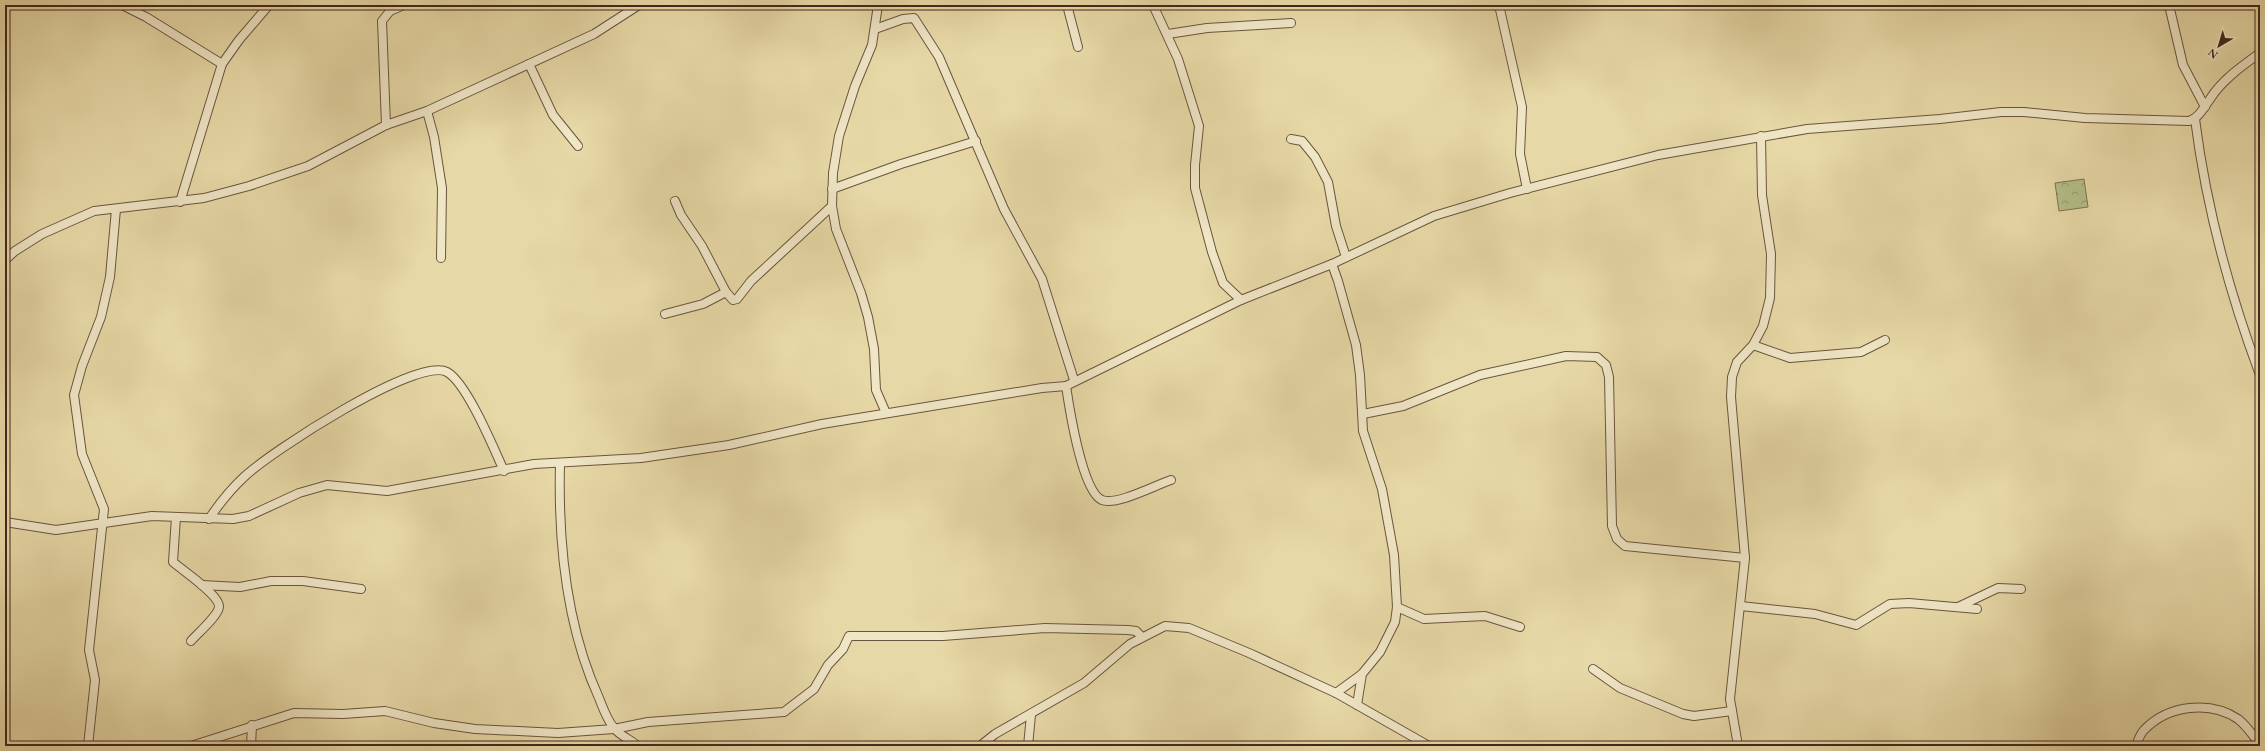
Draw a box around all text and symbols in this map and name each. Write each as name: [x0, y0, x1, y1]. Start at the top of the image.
north arrow: [2199, 26, 2239, 66]
text: N: [2205, 46, 2221, 62]

